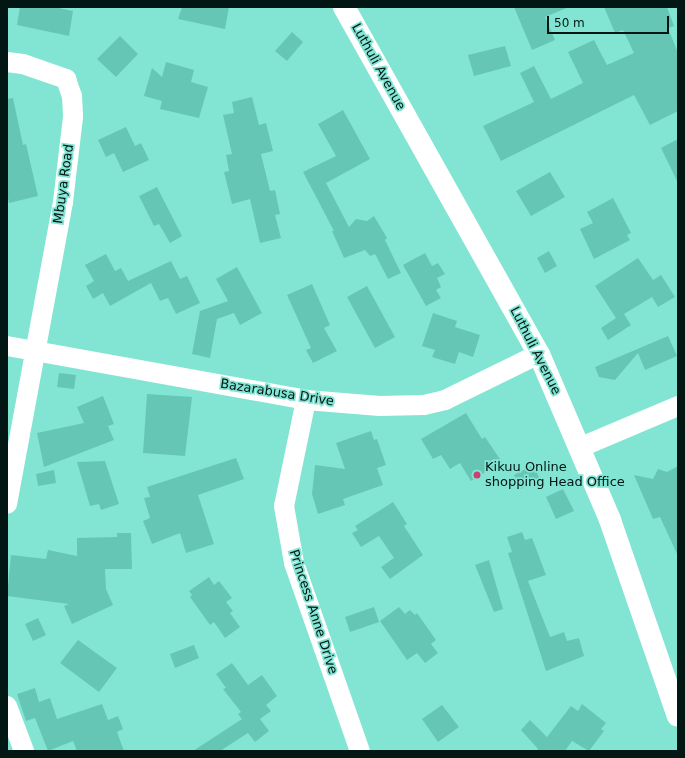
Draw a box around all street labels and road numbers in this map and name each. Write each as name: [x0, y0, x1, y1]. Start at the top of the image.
street label: Luthuli Avenue: [348, 21, 408, 113]
street label: Mbuya Road: [51, 143, 77, 225]
street label: Luthuli Avenue: [506, 304, 564, 398]
street label: Bazarabusa Drive: [219, 376, 335, 410]
street label: Princess Anne Drive: [286, 548, 340, 676]

